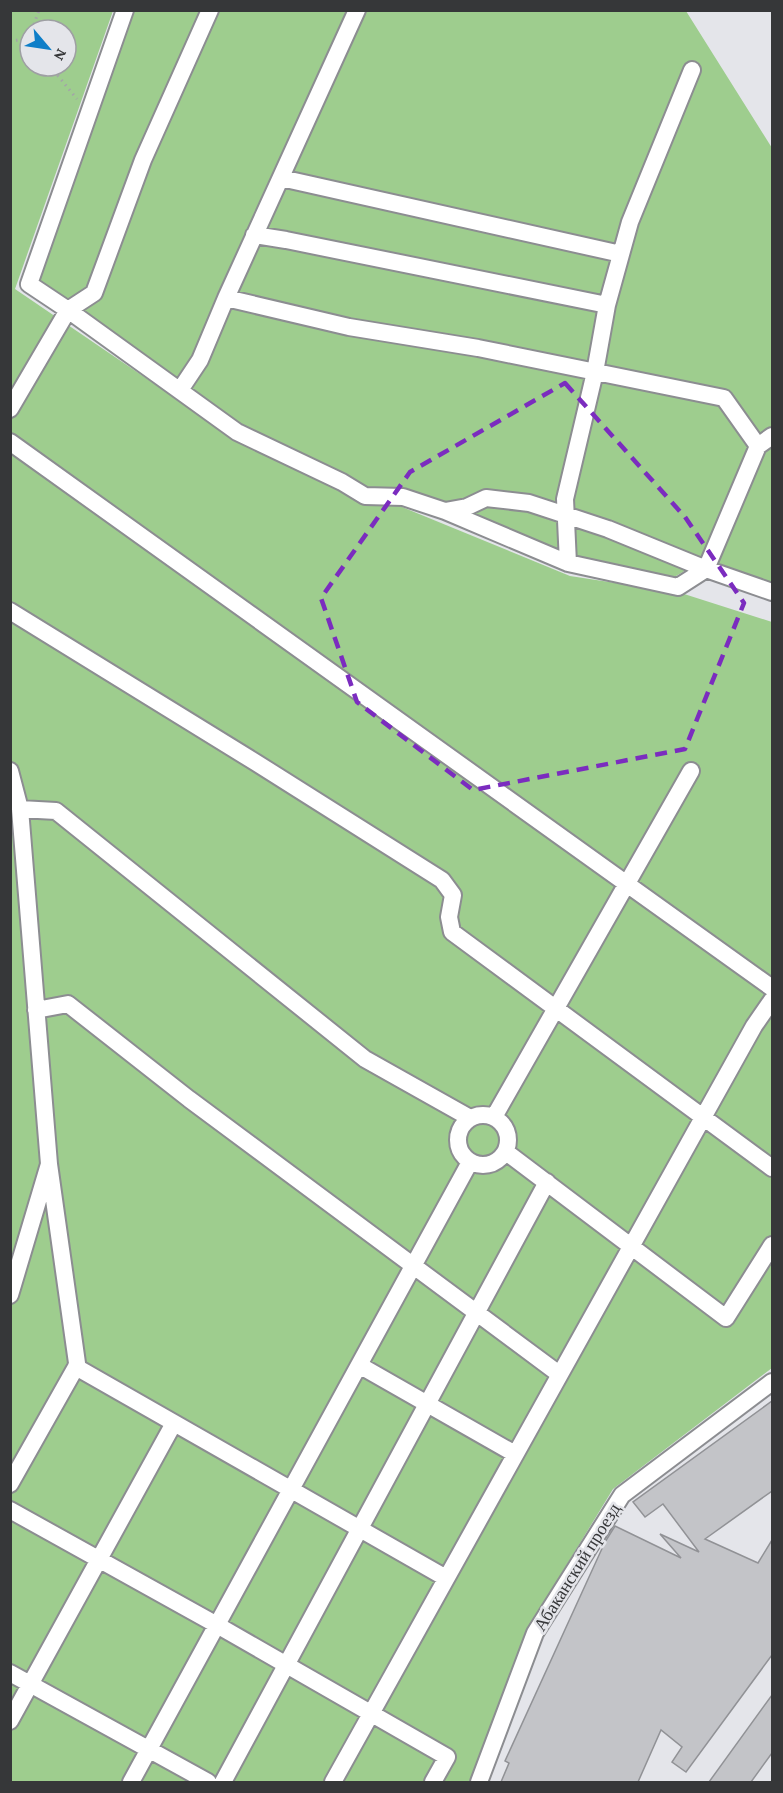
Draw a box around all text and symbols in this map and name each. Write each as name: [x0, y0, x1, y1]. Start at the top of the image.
north arrow: [18, 18, 78, 78]
text: N: [51, 46, 71, 64]
street label: Абаканский проезд: [530, 1499, 624, 1635]

